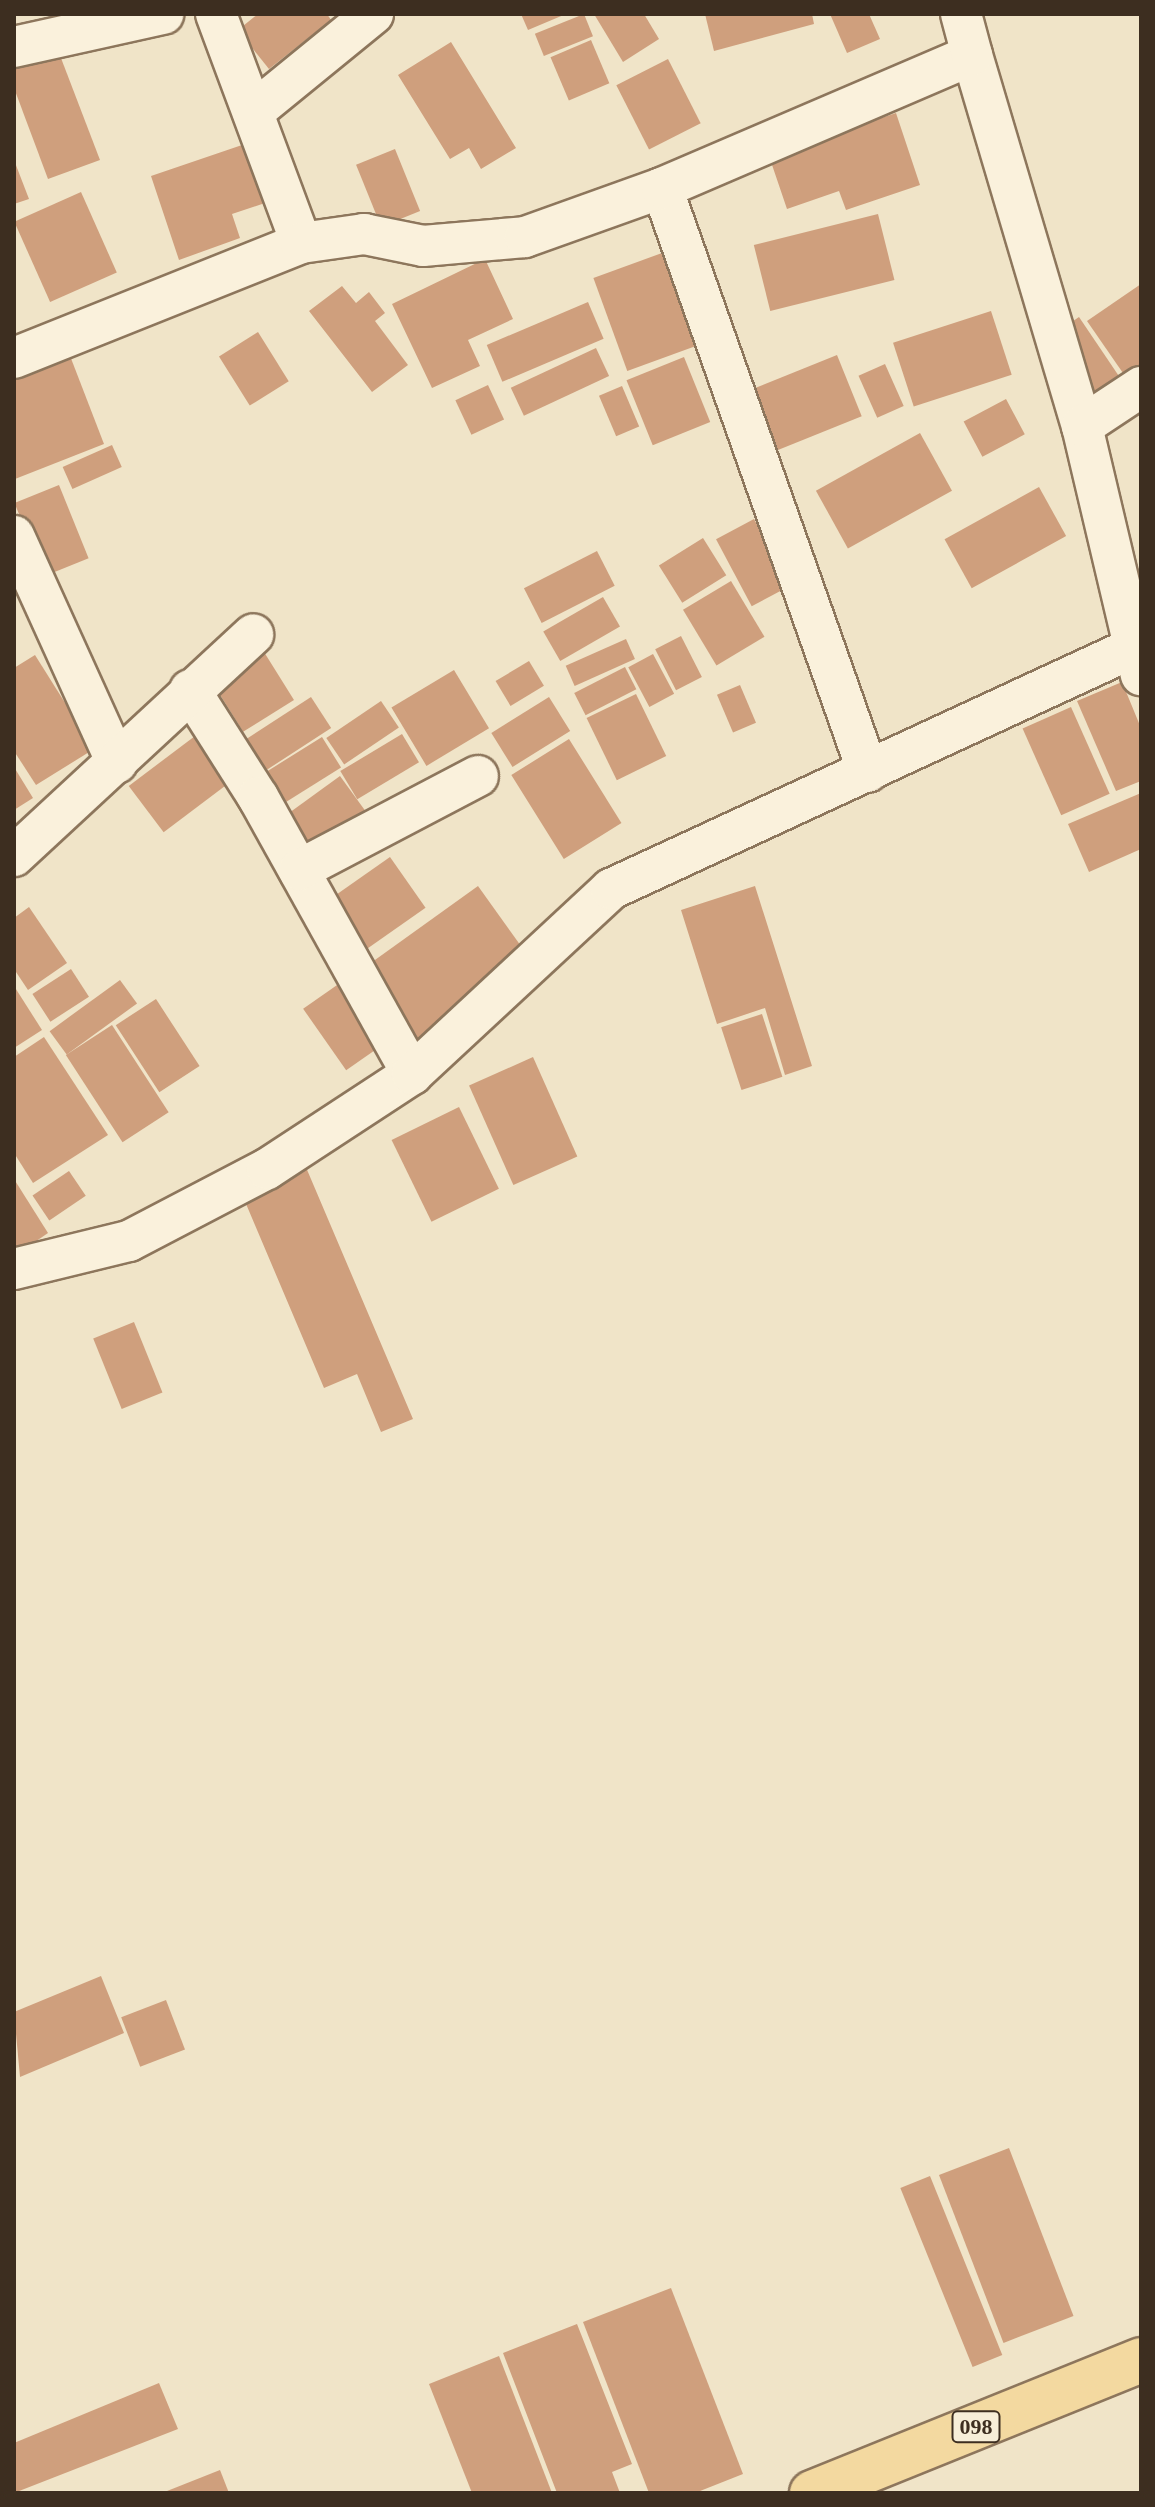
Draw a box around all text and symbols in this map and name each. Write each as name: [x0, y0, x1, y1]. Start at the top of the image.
road number: 098: [950, 2409, 1002, 2445]

